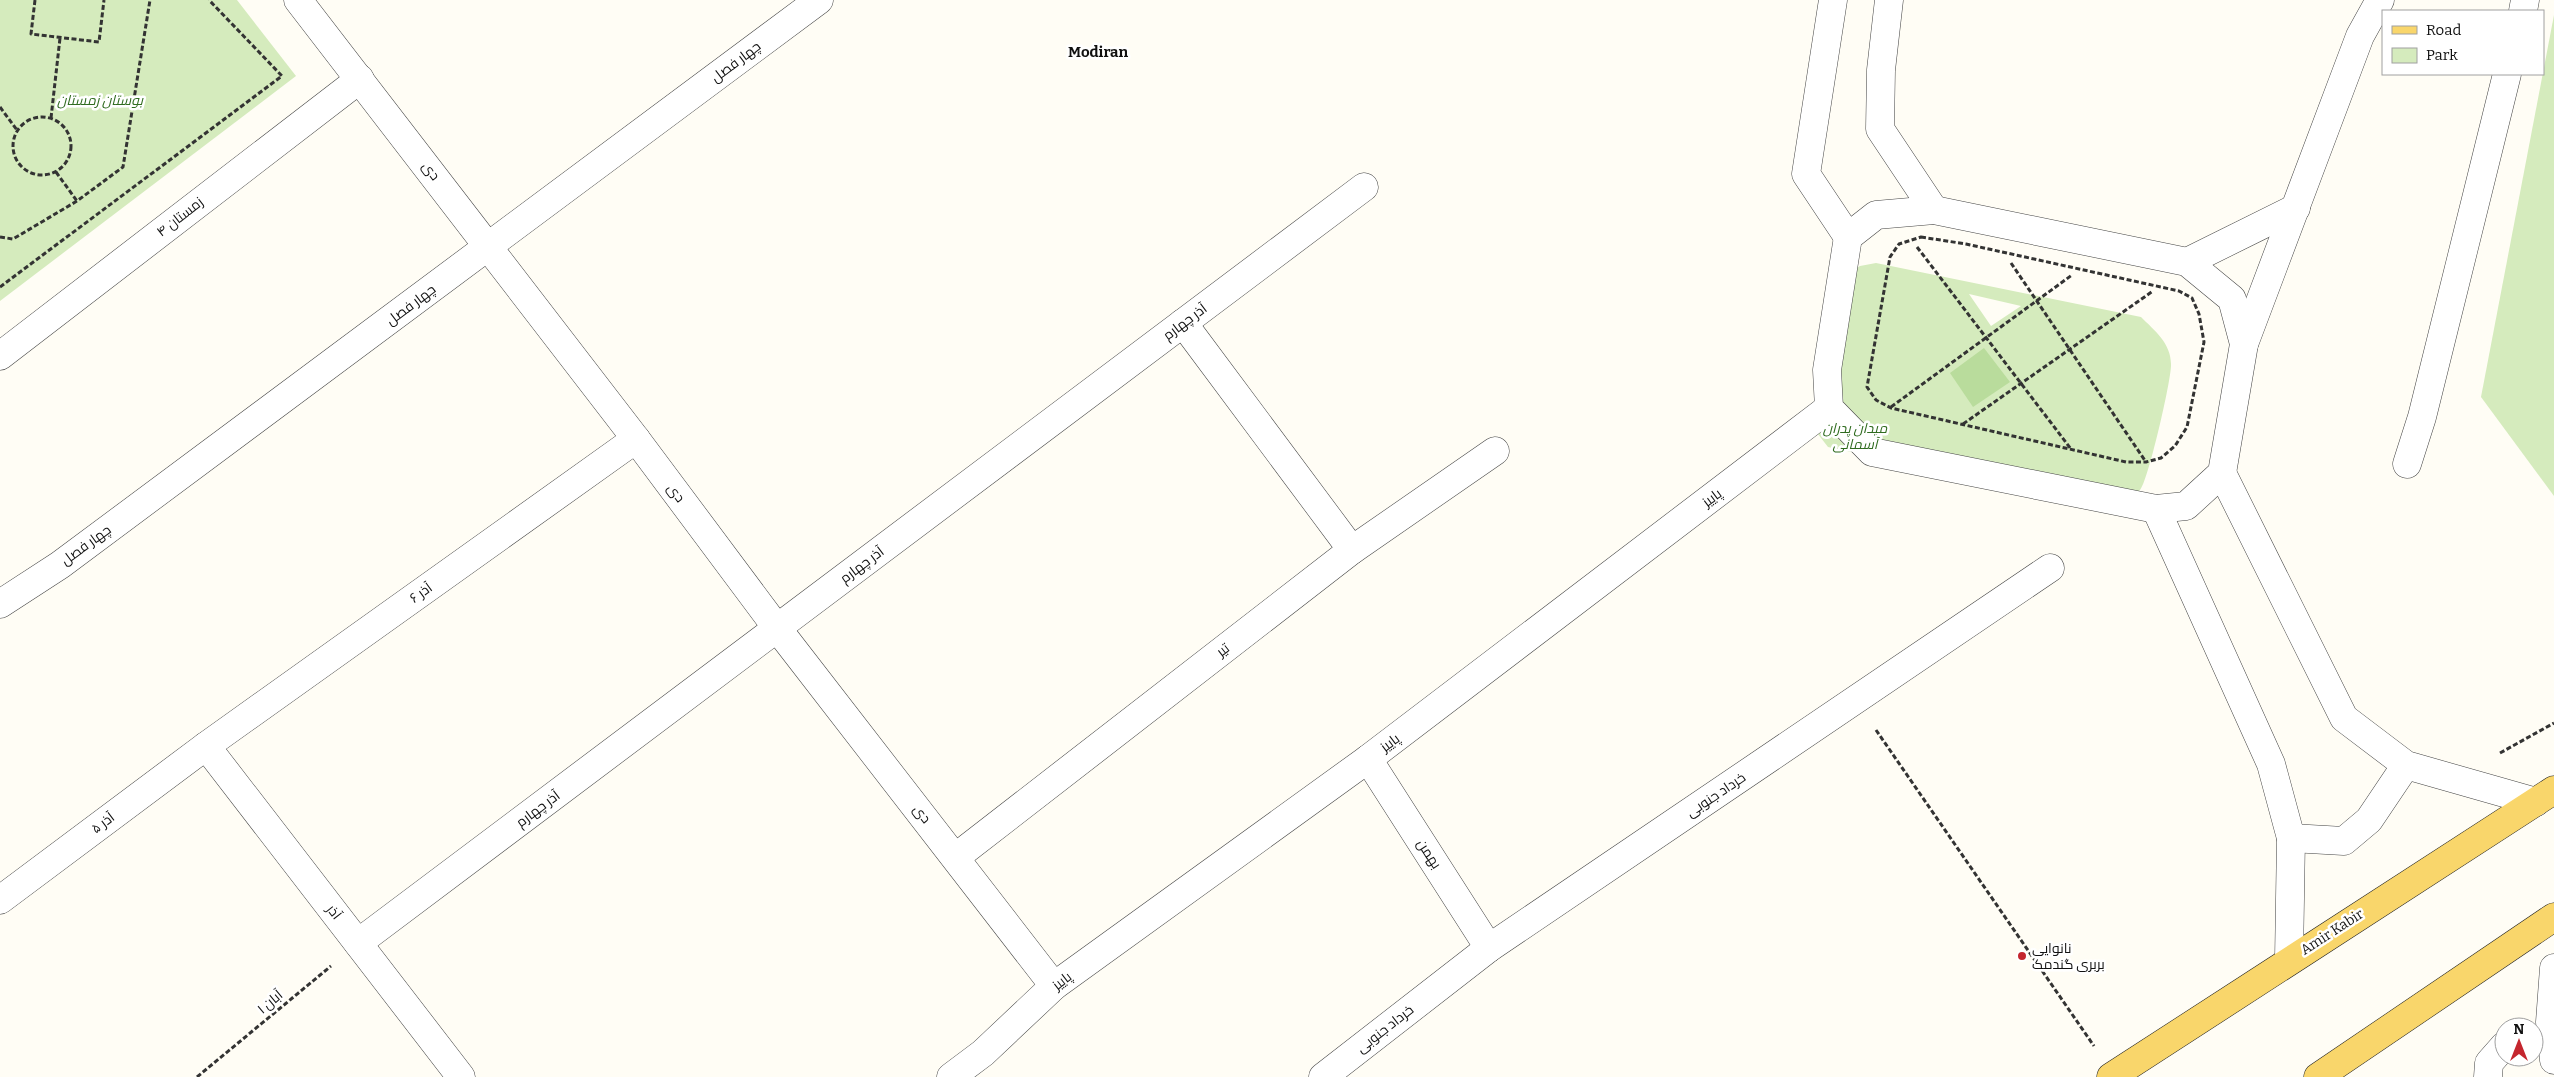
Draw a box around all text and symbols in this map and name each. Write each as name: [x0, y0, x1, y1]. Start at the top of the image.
legend: [2382, 10, 2544, 75]
text: Road: [2426, 21, 2461, 39]
street label: چهار فصل: [708, 38, 765, 87]
district label: Modiran: [1068, 43, 1128, 61]
text: Park: [2426, 46, 2458, 64]
park label: بوستان زمستان: [57, 92, 144, 109]
street label: دی: [418, 158, 444, 184]
street label: زمستان ۴: [153, 194, 207, 240]
street label: چهار فصل: [383, 281, 440, 330]
street label: آذر چهارم: [1160, 300, 1211, 345]
park label: میدان پدران آسمانی: [1823, 420, 1888, 453]
street label: دی: [663, 480, 689, 506]
street label: پاییز: [1698, 485, 1726, 512]
street label: چهار فصل: [58, 521, 115, 570]
street label: آذر چهارم: [837, 543, 888, 588]
street label: آذر ۶: [406, 579, 436, 607]
street label: تیر: [1212, 639, 1233, 661]
street label: پاییز: [1376, 730, 1404, 757]
street label: خرداد جنوبی: [1683, 769, 1749, 821]
street label: آذر چهارم: [513, 787, 564, 832]
street label: دی: [909, 801, 935, 827]
street label: آذر ۵: [88, 809, 118, 837]
street label: بهمن: [1413, 836, 1445, 872]
street label: آذر: [322, 900, 345, 923]
street label: Amir Kabir: [2297, 905, 2367, 959]
place label: نانوایی بربری گندمک: [2032, 940, 2105, 973]
marker: نانوایی بربری گندمک: [2016, 950, 2028, 962]
street label: پاییز: [1048, 968, 1076, 995]
street label: آبان ۱: [254, 986, 286, 1018]
street label: خرداد جنوبی: [1353, 1001, 1417, 1057]
north arrow: [2494, 1017, 2544, 1067]
text: N: [2514, 1021, 2525, 1038]

